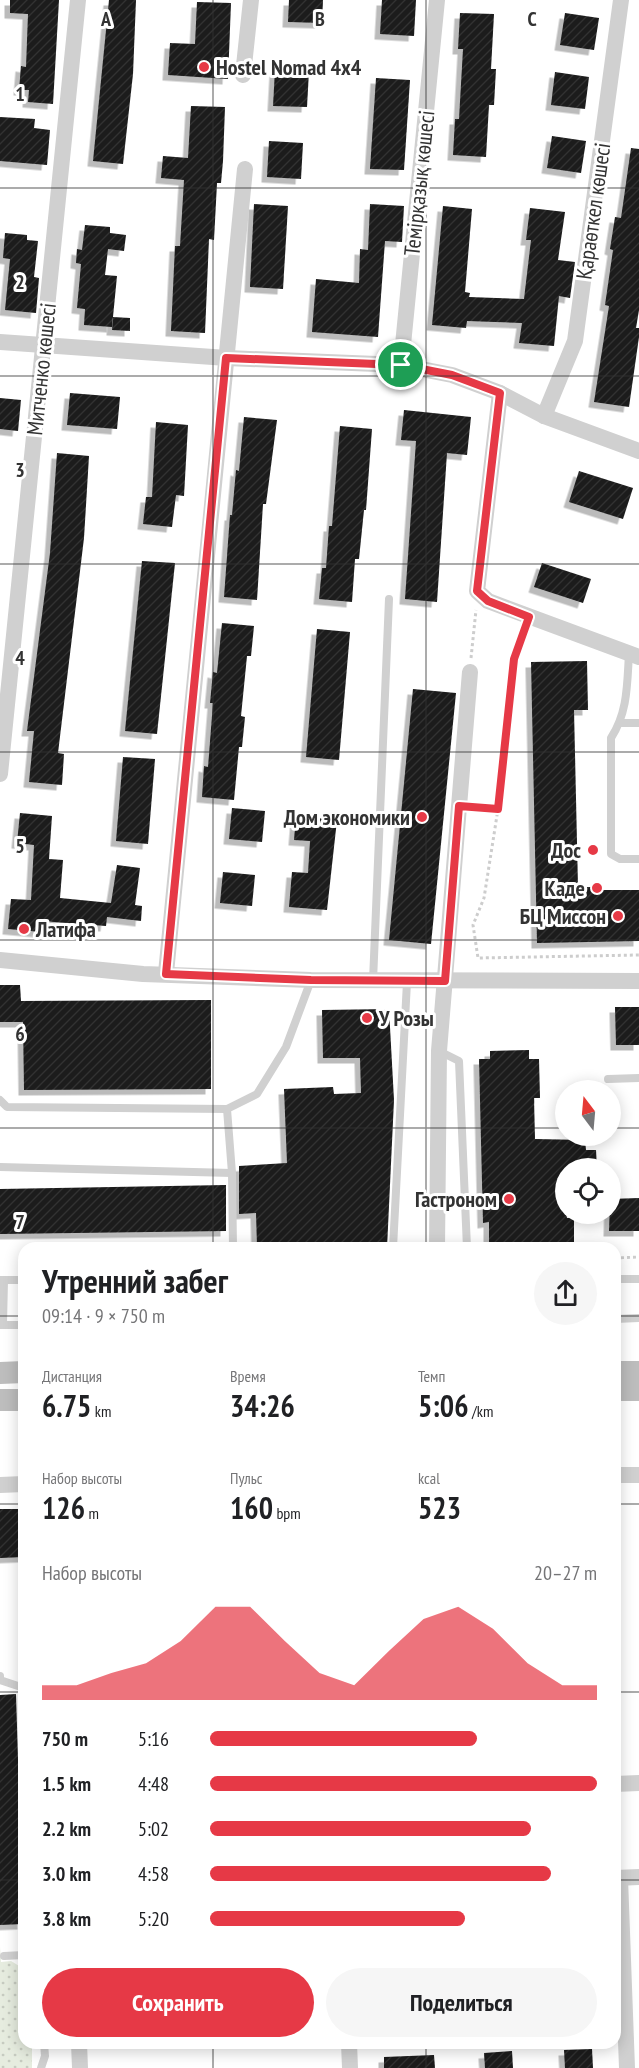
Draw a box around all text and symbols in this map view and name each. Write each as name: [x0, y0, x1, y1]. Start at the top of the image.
text: A: [100, 6, 112, 32]
text: B: [315, 6, 325, 32]
text: C: [527, 6, 537, 32]
place label: Hostel Nomad 4x4: [216, 53, 362, 81]
marker: Hostel Nomad 4x4: [197, 60, 211, 74]
text: 1: [15, 81, 25, 107]
street label: Темірқазық көшесі: [397, 109, 441, 257]
street label: Қараөткел көшесі: [570, 141, 616, 281]
text: 2: [15, 269, 25, 295]
street label: Митченко көшесі: [20, 301, 62, 437]
pin: [375, 339, 426, 390]
icon: arrive: [384, 348, 417, 381]
text: 3: [15, 457, 25, 483]
text: 4: [15, 645, 25, 671]
place label: Дом экономики: [284, 803, 410, 831]
marker: Дом экономики: [415, 810, 429, 824]
text: 5: [15, 833, 25, 859]
place label: Дос: [551, 836, 581, 864]
marker: Дос: [586, 843, 600, 857]
place label: Каде: [545, 874, 585, 902]
marker: Каде: [590, 881, 604, 895]
place label: БЦ Миссон: [520, 902, 606, 930]
marker: БЦ Миссон: [611, 909, 625, 923]
place label: Латифа: [35, 915, 96, 943]
marker: Латифа: [17, 922, 31, 936]
place label: У Розы: [378, 1004, 434, 1032]
marker: У Розы: [360, 1011, 374, 1025]
text: 6: [15, 1021, 25, 1047]
north arrow: [555, 1080, 621, 1146]
map controls: [555, 1080, 621, 1224]
button: locate: [555, 1158, 621, 1224]
place label: Гастроном: [415, 1185, 497, 1213]
marker: Гастроном: [502, 1192, 516, 1206]
text: 7: [15, 1209, 25, 1235]
text: Утренний забег: [42, 1259, 228, 1302]
button: share: [534, 1262, 597, 1325]
text: 09:14 · 9 × 750 m: [42, 1303, 165, 1329]
text: Дистанция: [42, 1366, 102, 1386]
text: Время: [230, 1366, 266, 1386]
text: Темп: [418, 1366, 445, 1386]
text: 6.75: [42, 1386, 91, 1425]
text: 34:26: [230, 1386, 295, 1425]
text: 5:06: [418, 1386, 469, 1425]
text: km: [91, 1401, 111, 1421]
text: /km: [469, 1401, 493, 1421]
text: Набор высоты: [42, 1468, 122, 1488]
text: Пульс: [230, 1468, 262, 1488]
text: kcal: [418, 1468, 440, 1488]
text: 126: [42, 1488, 85, 1527]
text: 160: [230, 1488, 273, 1527]
text: 523: [418, 1488, 461, 1527]
text: m: [85, 1503, 99, 1523]
text: bpm: [273, 1503, 301, 1523]
text: Набор высоты: [42, 1560, 142, 1586]
text: 20–27 m: [534, 1560, 597, 1586]
text: 750 m: [42, 1726, 88, 1752]
text: 5:16: [138, 1726, 169, 1752]
text: 1.5 km: [42, 1771, 91, 1797]
text: 4:48: [138, 1771, 169, 1797]
text: 2.2 km: [42, 1816, 91, 1842]
text: 5:02: [138, 1816, 169, 1842]
text: 3.0 km: [42, 1861, 91, 1887]
text: 4:58: [138, 1861, 169, 1887]
text: 3.8 km: [42, 1906, 91, 1932]
text: 5:20: [138, 1906, 169, 1932]
button: Сохранить: [42, 1968, 314, 2037]
button: Поделиться: [326, 1968, 597, 2037]

